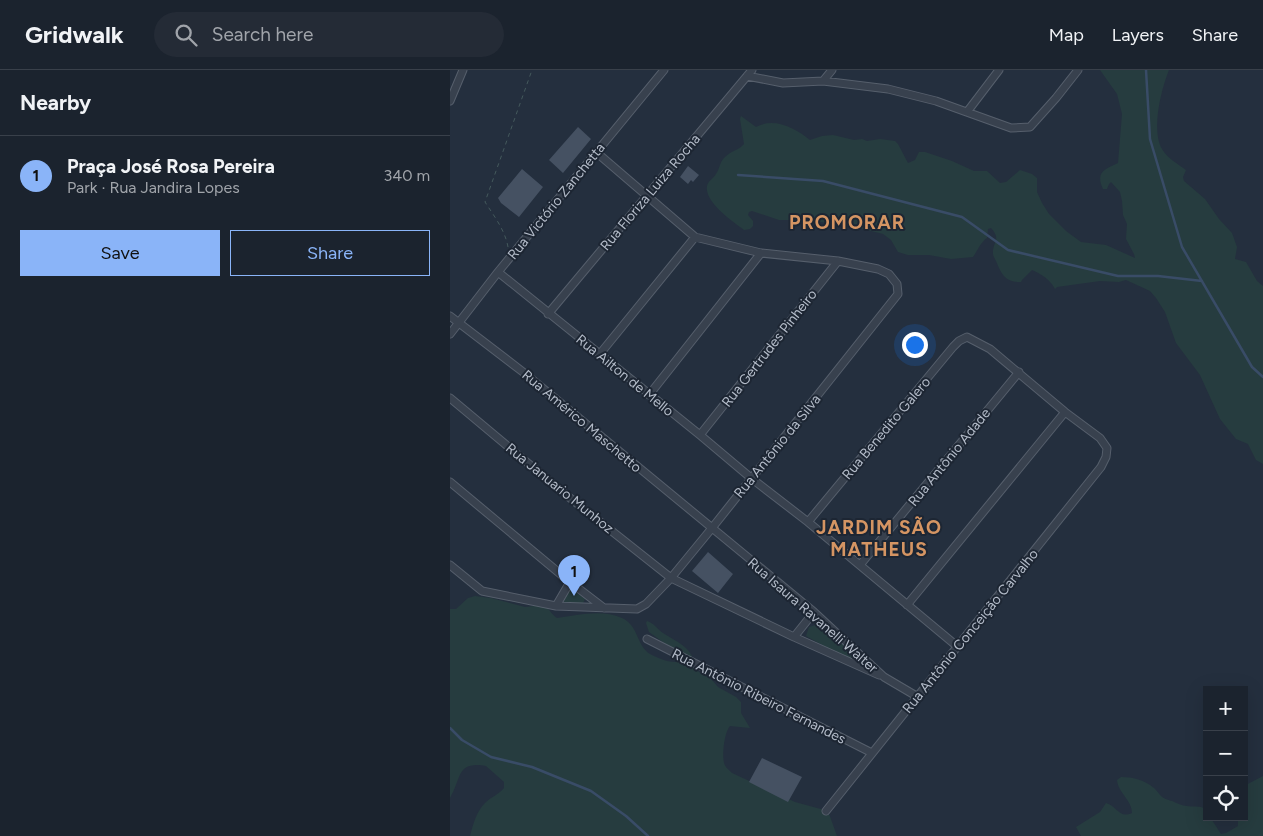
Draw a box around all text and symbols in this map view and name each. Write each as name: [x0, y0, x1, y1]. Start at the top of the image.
search box: [154, 12, 504, 57]
text: Gridwalk: [25, 20, 124, 49]
icon: search: [172, 21, 200, 49]
text: Search here: [212, 23, 313, 46]
text: Map: [1049, 24, 1084, 46]
text: Layers: [1112, 24, 1164, 46]
text: Share: [1192, 24, 1238, 46]
text: Nearby: [20, 90, 91, 115]
street label: Rua Floriza Luiza Rocha: [597, 131, 704, 254]
street label: Rua Victório Zanchetta: [504, 140, 609, 263]
text: Praça José Rosa Pereira: [67, 155, 275, 178]
text: 1: [33, 166, 39, 185]
text: 340 m: [384, 166, 430, 185]
text: Park · Rua Jandira Lopes: [67, 178, 240, 197]
district label: PROMORAR: [789, 211, 905, 234]
button: Save: [20, 230, 220, 276]
button: Share: [230, 230, 430, 276]
street label: Rua Gertrudes Pinheiro: [718, 286, 821, 411]
street label: Rua Ailton de Mello: [572, 331, 677, 420]
your location: [902, 332, 928, 358]
street label: Rua Américo Maschetto: [519, 366, 645, 476]
street label: Rua Benedito Galero: [839, 374, 934, 483]
street label: Rua Antônio da Silva: [730, 391, 824, 502]
street label: Rua Antônio Adade: [905, 405, 994, 510]
street label: Rua Januario Munhoz: [502, 440, 617, 537]
district label: JARDIM SÃO MATHEUS: [816, 516, 942, 561]
street label: Rua Antônio Conceição Carvalho: [899, 546, 1042, 717]
street label: Rua Isaura Ravanelli Walter: [744, 554, 881, 677]
pin: 1: [558, 555, 590, 596]
street label: Rua Antônio Ribeiro Fernandes: [669, 645, 849, 748]
map controls: [1203, 686, 1248, 821]
button: +: [1203, 686, 1248, 731]
button: −: [1203, 731, 1248, 776]
button: locate: [1203, 776, 1248, 821]

